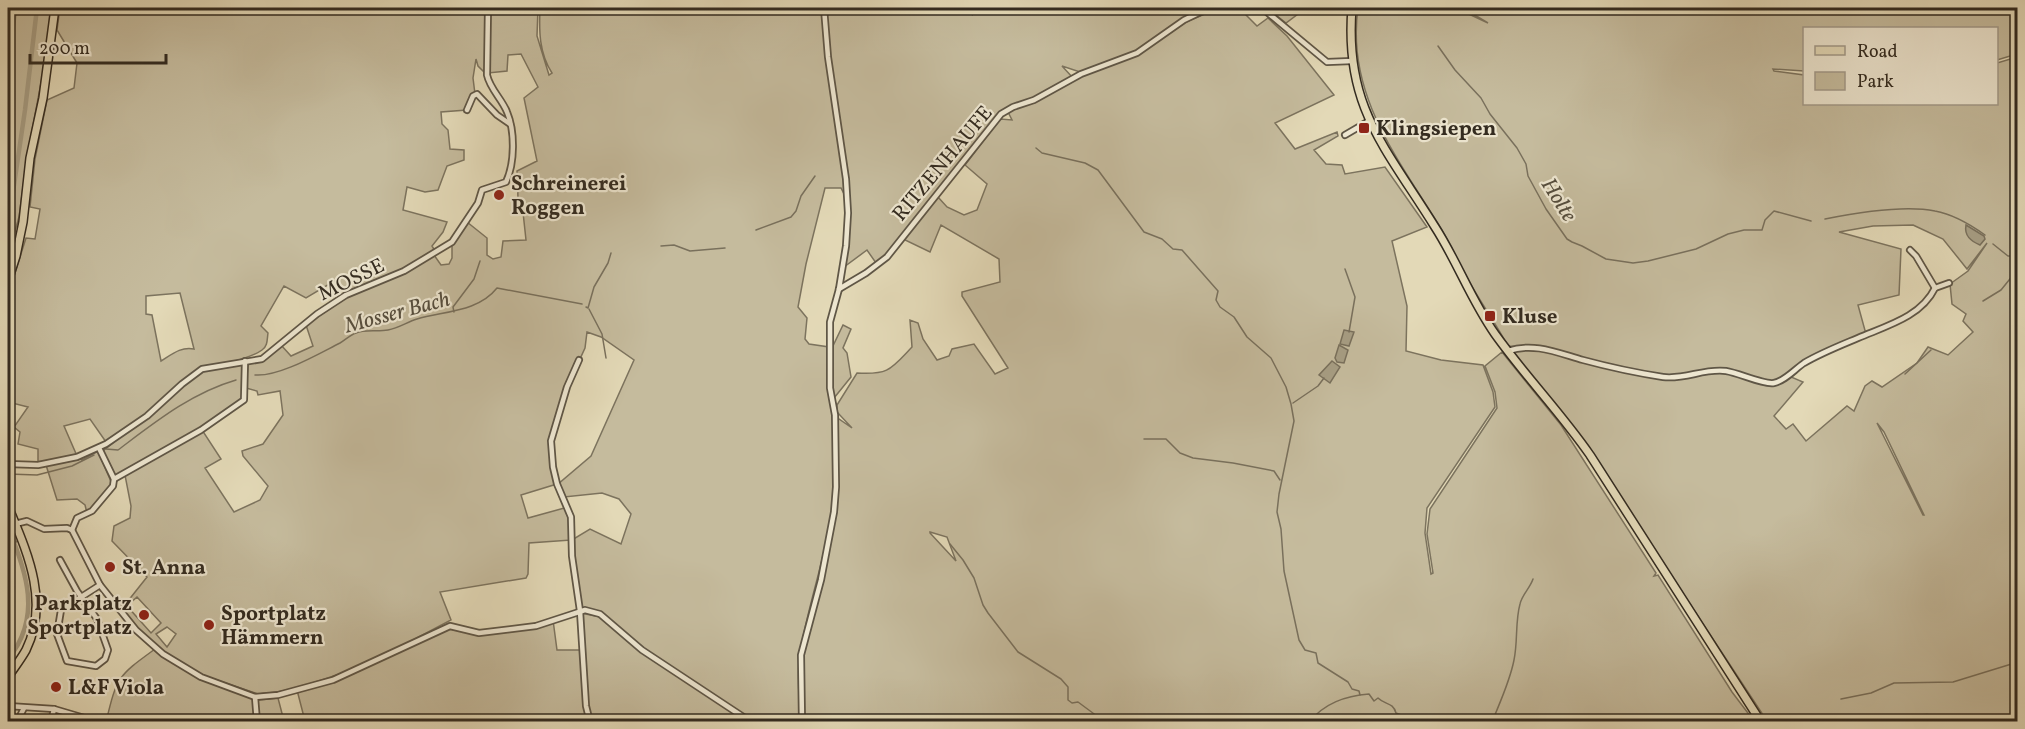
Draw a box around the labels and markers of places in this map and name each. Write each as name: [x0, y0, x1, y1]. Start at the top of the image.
place label: Klingsiepen: [1376, 115, 1496, 144]
marker: Klingsiepen: [1357, 121, 1371, 135]
place label: Schreinerei Roggen: [511, 170, 626, 223]
marker: Schreinerei Roggen: [492, 188, 506, 202]
place label: Kluse: [1502, 303, 1558, 332]
marker: Kluse: [1483, 309, 1497, 323]
place label: St. Anna: [122, 554, 206, 583]
marker: St. Anna: [103, 560, 117, 574]
place label: Parkplatz Sportplatz: [27, 590, 132, 643]
place label: Sportplatz Hämmern: [221, 600, 326, 653]
marker: Parkplatz Sportplatz: [137, 608, 151, 622]
marker: Sportplatz Hämmern: [202, 618, 216, 632]
place label: L&F Viola: [68, 674, 164, 703]
marker: L&F Viola: [49, 680, 63, 694]

